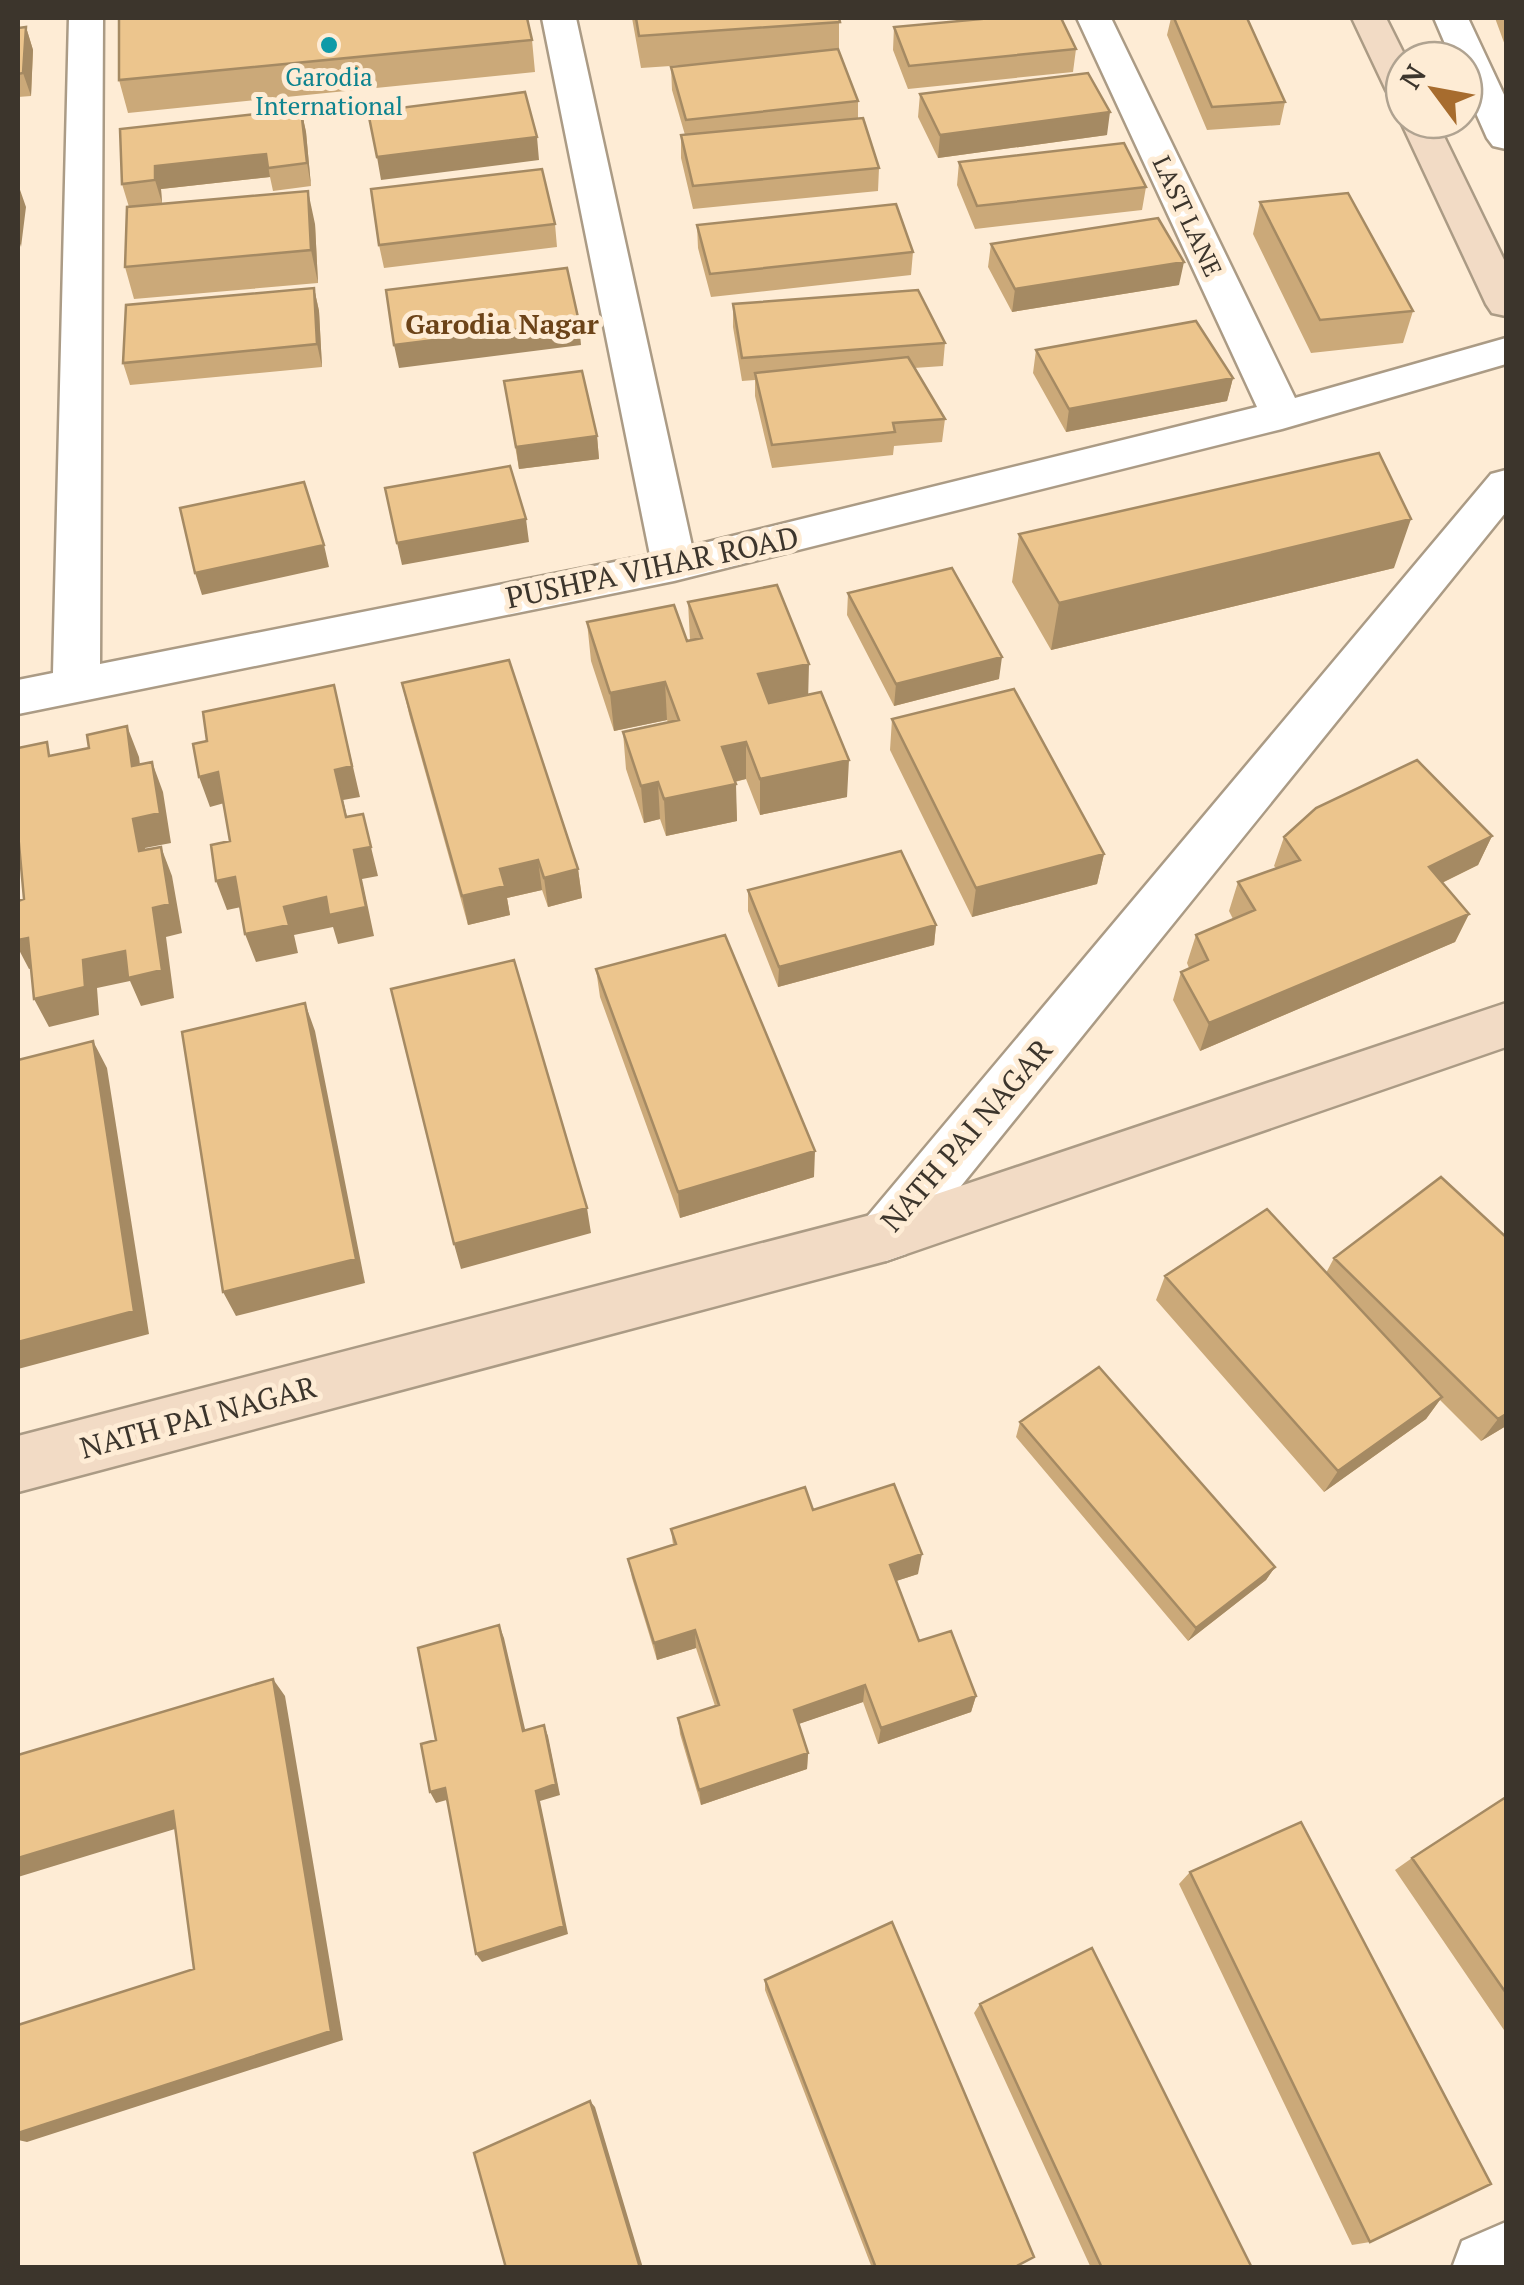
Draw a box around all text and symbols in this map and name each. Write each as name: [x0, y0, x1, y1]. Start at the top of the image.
marker: Garodia International: [318, 34, 340, 56]
north arrow: [1384, 40, 1484, 140]
text: N: [1391, 58, 1434, 95]
place label: Garodia International: [255, 60, 403, 122]
street label: LAST LANE: [1146, 150, 1230, 282]
district label: Garodia Nagar: [405, 305, 599, 342]
street label: PUSHPA VIHAR ROAD: [502, 516, 802, 618]
street label: NATH PAI NAGAR: [871, 1030, 1061, 1240]
street label: NATH PAI NAGAR: [76, 1366, 320, 1468]

